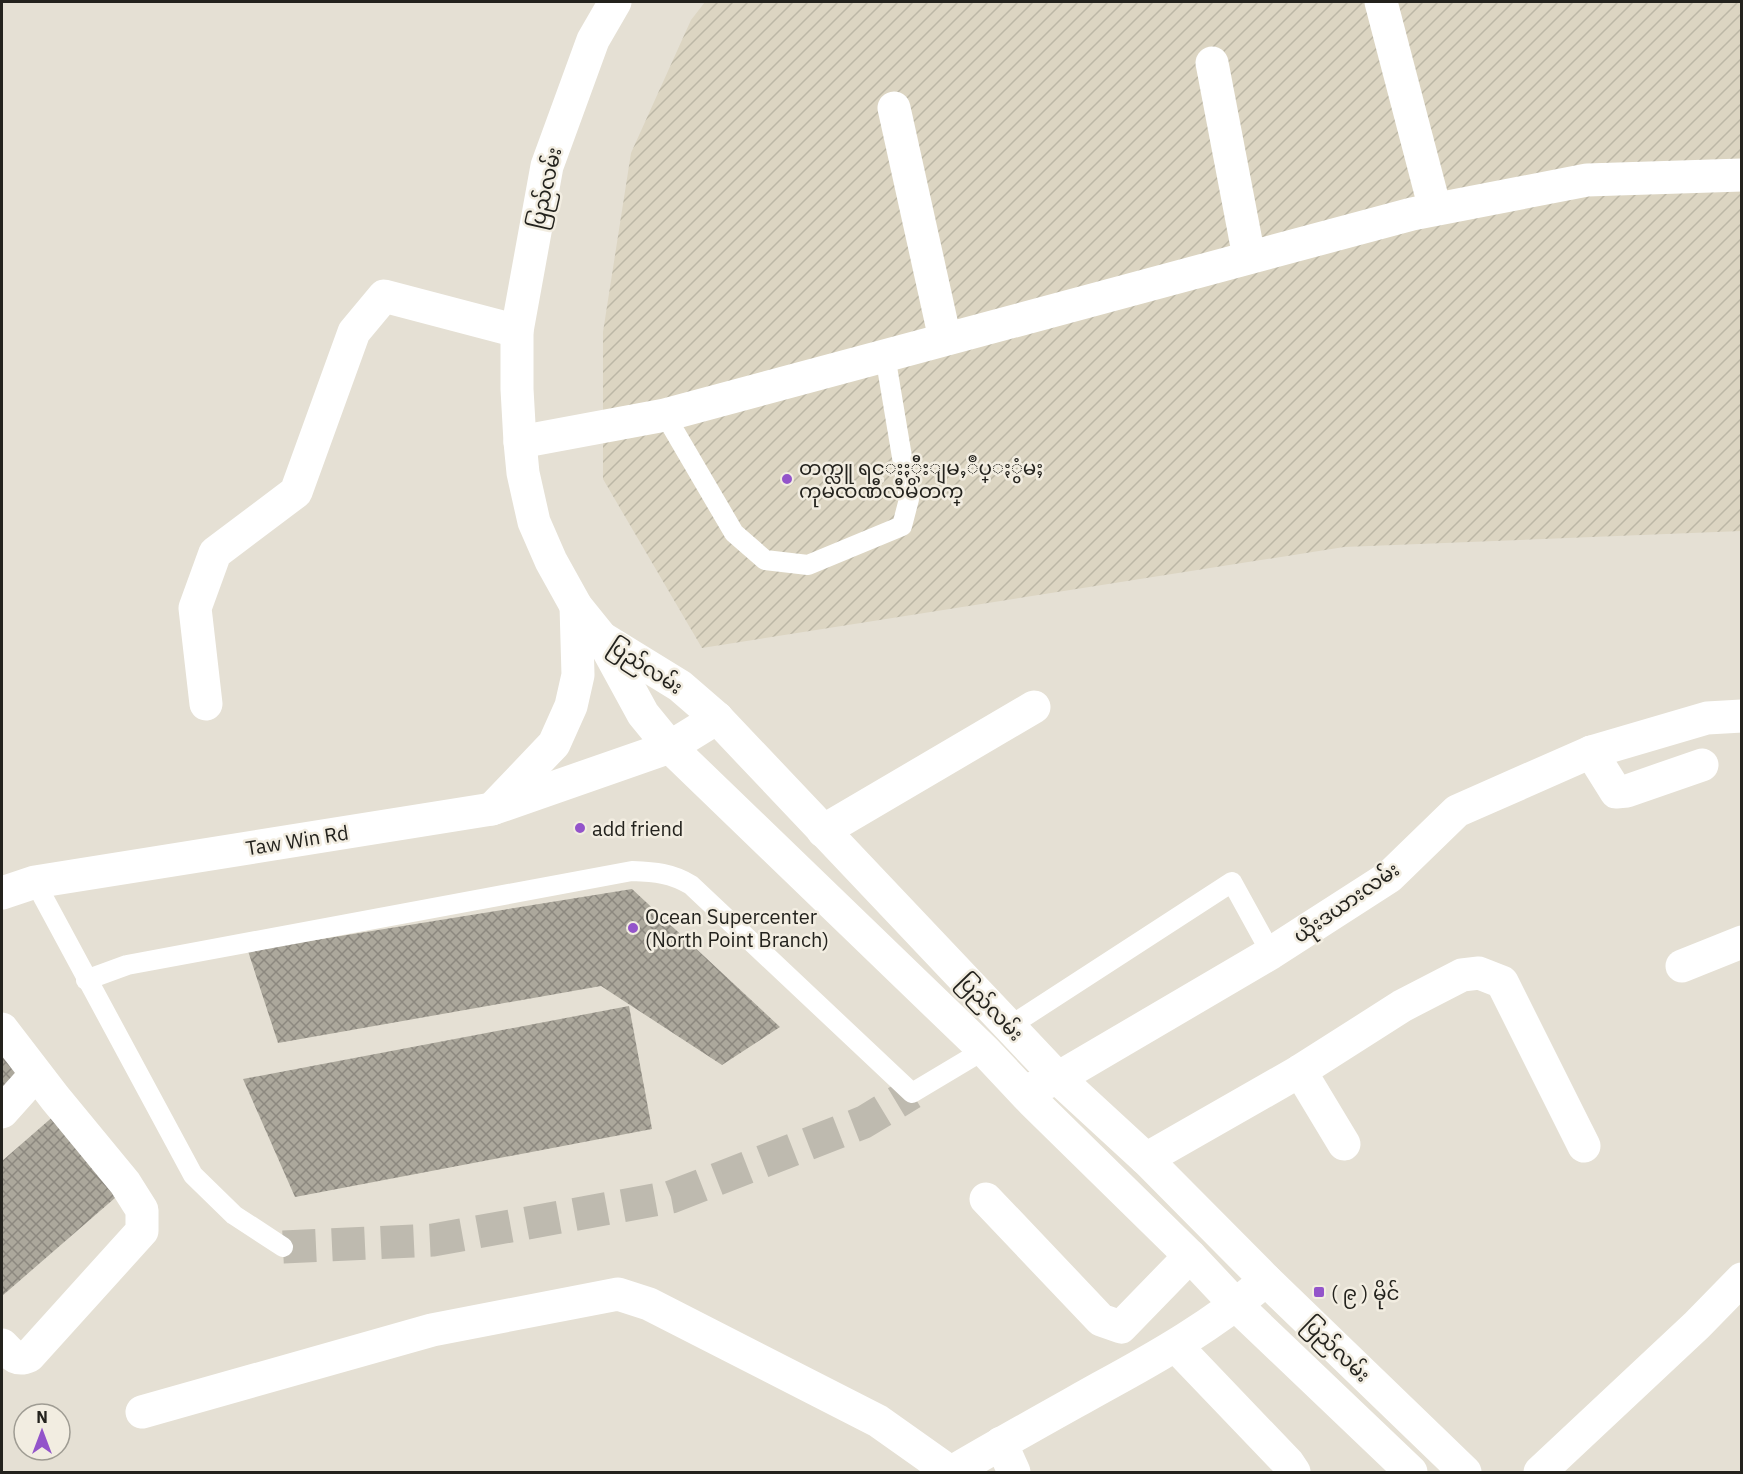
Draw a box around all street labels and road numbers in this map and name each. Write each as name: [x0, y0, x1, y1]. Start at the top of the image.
street label: ပြည်လမ်း: [522, 144, 570, 232]
street label: ပြည်လမ်း: [602, 632, 688, 703]
street label: Taw Win Rd: [244, 819, 350, 861]
street label: ယိုးဒယားလမ်း: [1288, 855, 1407, 952]
street label: ပြည်လမ်း: [950, 968, 1030, 1048]
street label: ပြည်လမ်း: [1296, 1310, 1376, 1390]

